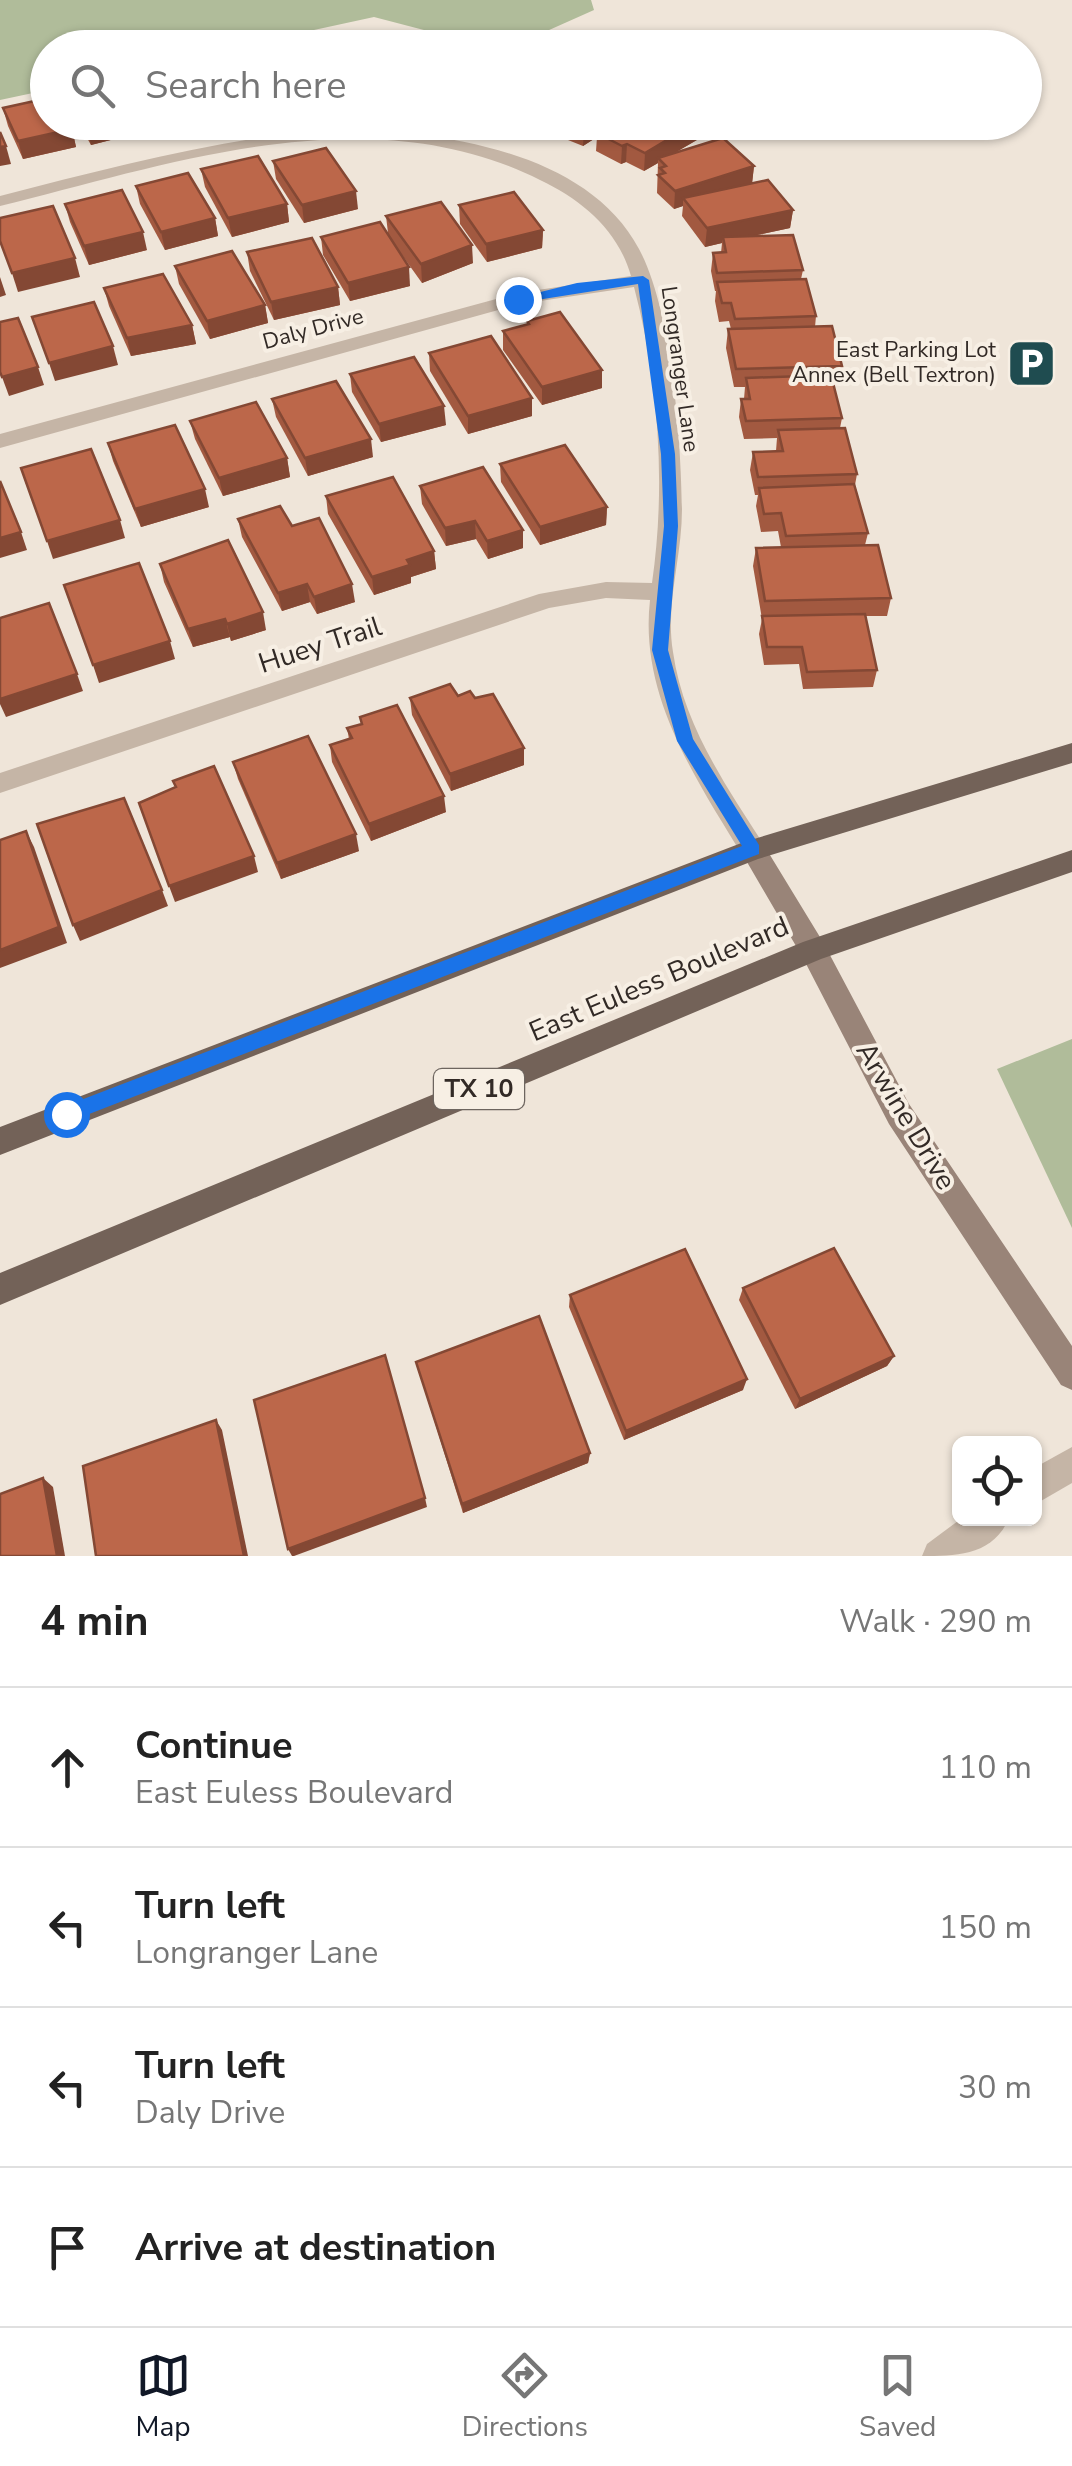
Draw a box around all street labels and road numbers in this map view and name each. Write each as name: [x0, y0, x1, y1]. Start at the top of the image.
street label: Longranger Lane: [654, 284, 706, 454]
street label: Daly Drive: [259, 301, 367, 357]
street label: Huey Trail: [253, 607, 387, 683]
street label: East Euless Boulevard: [523, 907, 795, 1051]
street label: Arwine Drive: [847, 1035, 965, 1197]
road number: TX 10: [434, 1069, 524, 1109]

